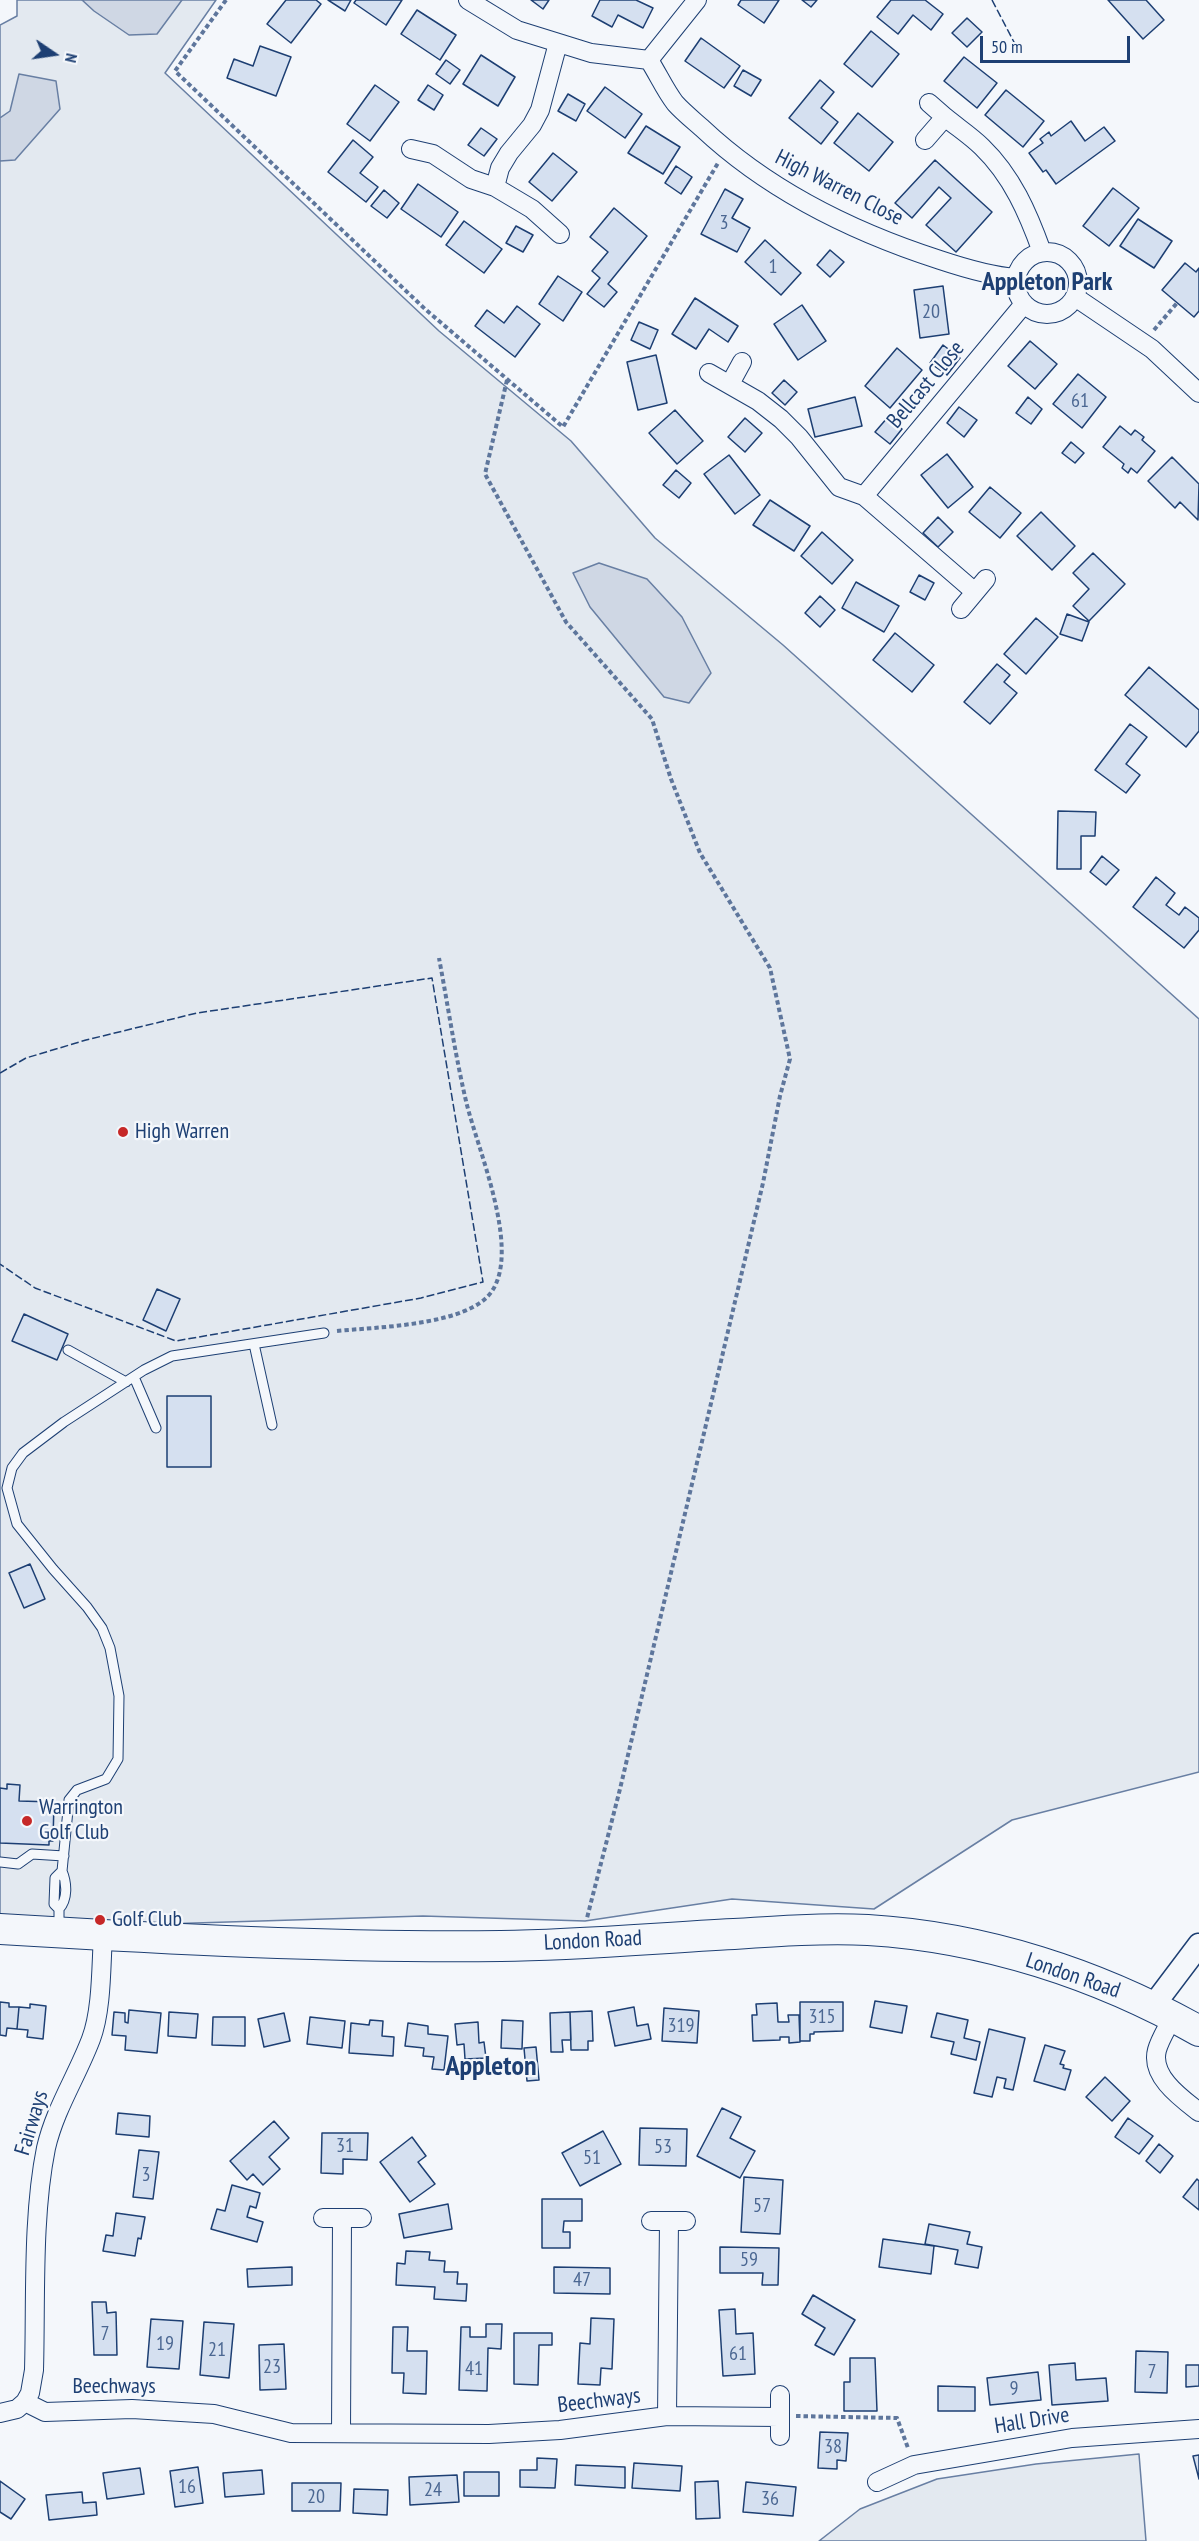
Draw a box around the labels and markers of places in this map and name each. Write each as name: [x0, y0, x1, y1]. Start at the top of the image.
place label: High Warren: [135, 1119, 229, 1145]
marker: High Warren: [116, 1125, 130, 1139]
place label: Warrington Golf Club: [39, 1795, 123, 1846]
marker: Warrington Golf Club: [20, 1814, 34, 1828]
place label: Golf Club: [112, 1907, 182, 1933]
marker: Golf Club: [93, 1913, 107, 1927]

